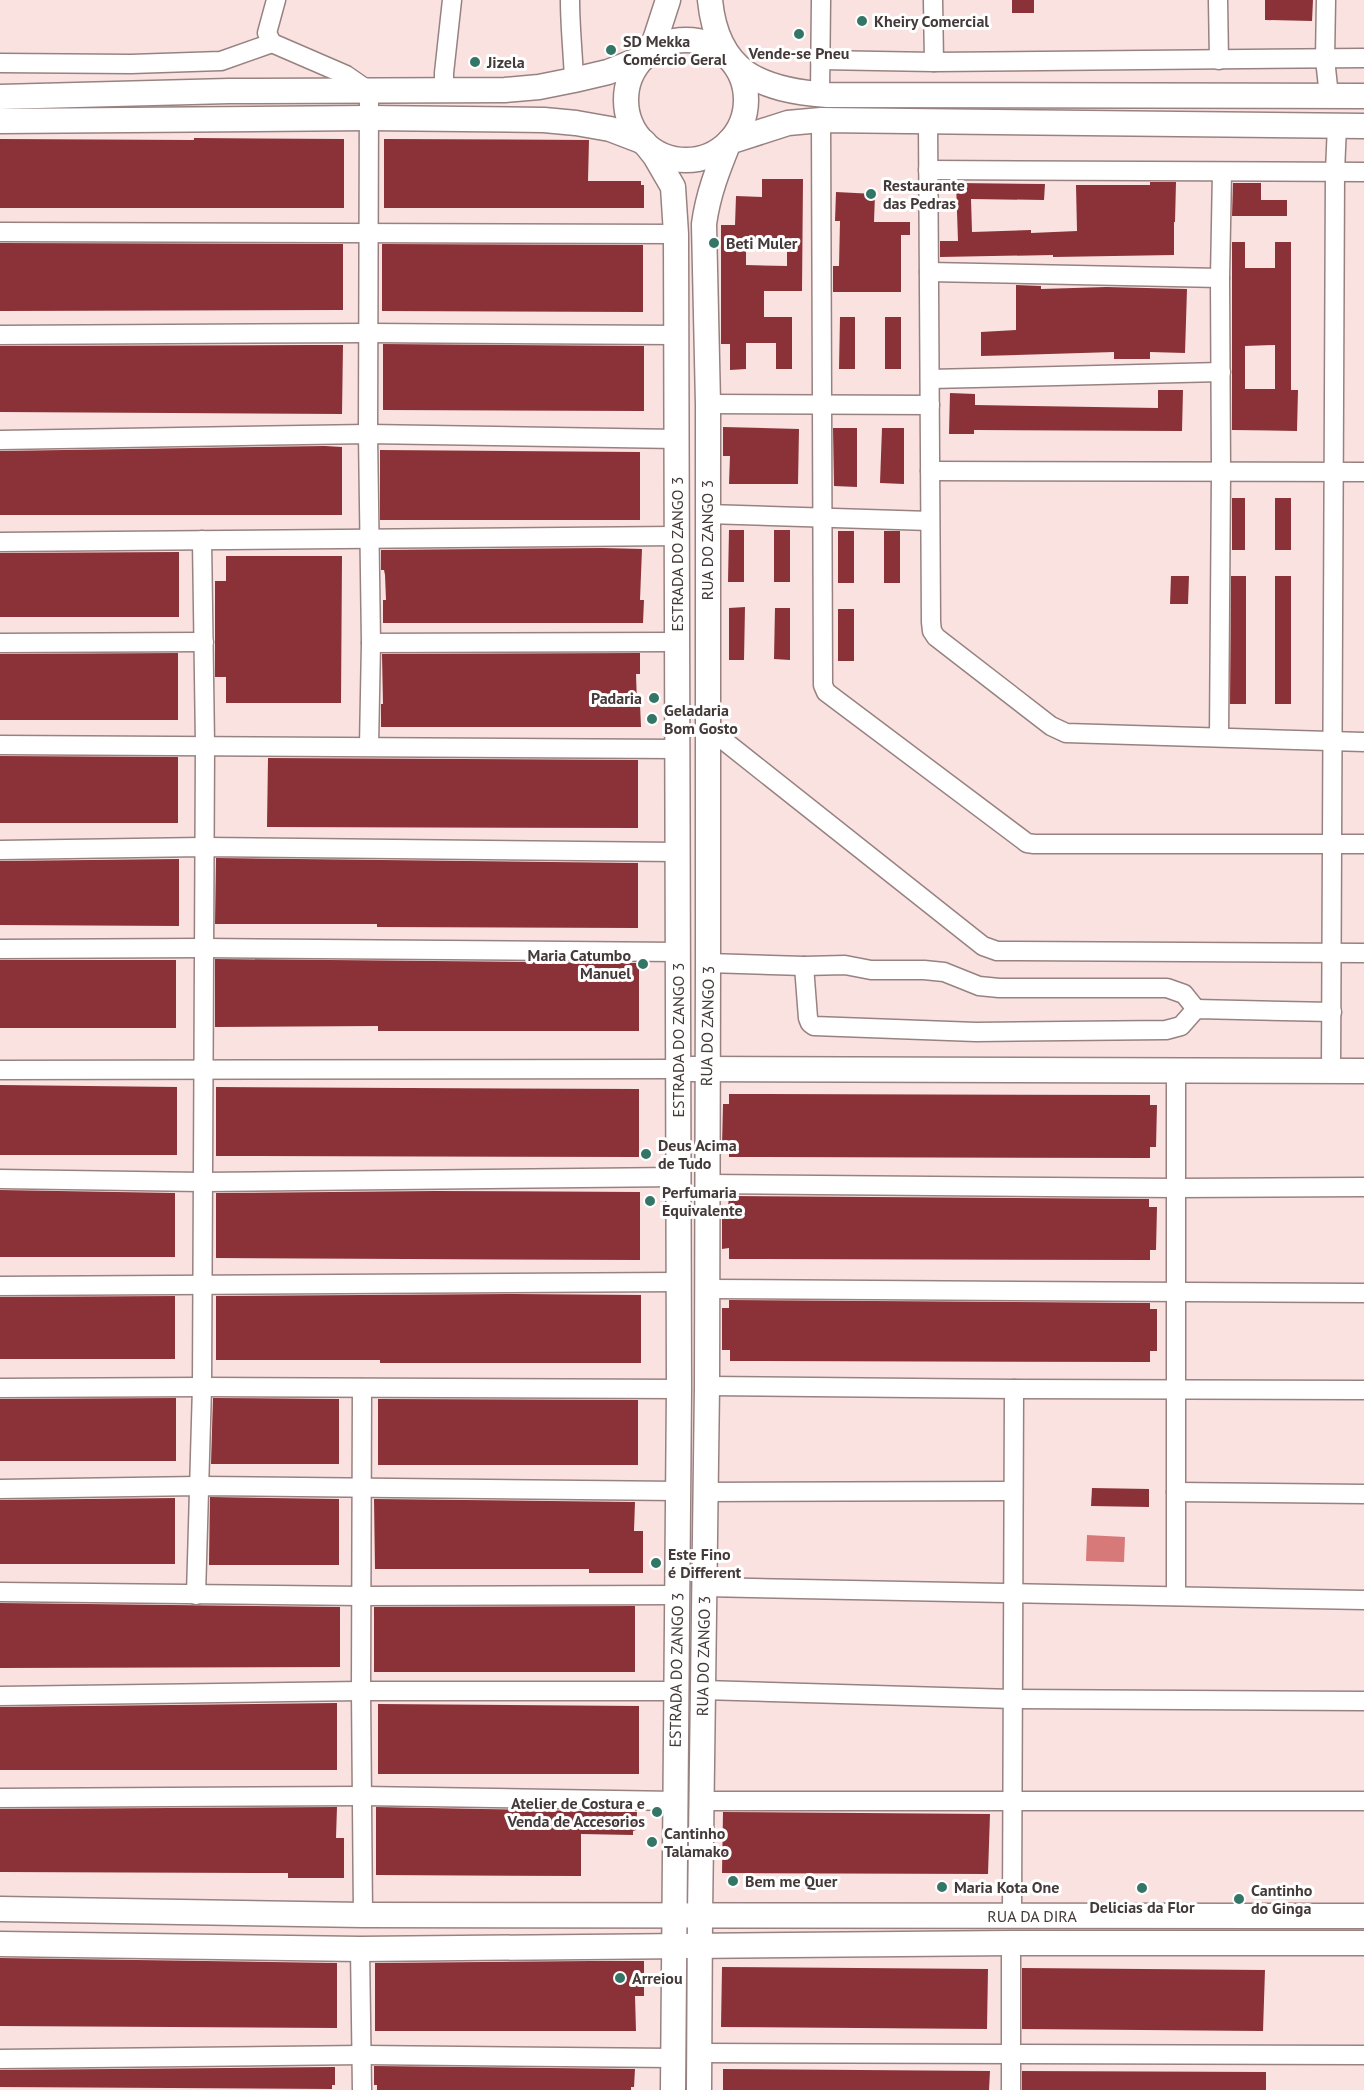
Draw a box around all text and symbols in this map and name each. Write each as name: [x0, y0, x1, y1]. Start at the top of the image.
place label: Kheiry Comercial: [874, 11, 989, 31]
marker: Kheiry Comercial: [855, 14, 869, 28]
marker: Vende-se Pneu: [792, 27, 806, 41]
place label: SD Mekka Comércio Geral: [623, 31, 727, 69]
marker: SD Mekka Comércio Geral: [604, 43, 618, 57]
place label: Vende-se Pneu: [748, 43, 849, 63]
place label: Jizela: [486, 52, 525, 72]
marker: Jizela: [468, 55, 482, 69]
place label: Restaurante das Pedras: [883, 175, 965, 213]
marker: Restaurante das Pedras: [864, 187, 878, 201]
place label: Beti Muler: [726, 233, 798, 253]
marker: Beti Muler: [707, 236, 721, 250]
street label: ESTRADA DO ZANGO 3: [667, 476, 687, 632]
street label: RUA DO ZANGO 3: [697, 480, 717, 600]
place label: Padaria: [591, 688, 642, 708]
marker: Padaria: [647, 691, 661, 705]
place label: Geladaria Bom Gosto: [664, 700, 738, 738]
marker: Geladaria Bom Gosto: [645, 712, 659, 726]
place label: Maria Catumbo Manuel: [528, 945, 631, 983]
marker: Maria Catumbo Manuel: [636, 957, 650, 971]
street label: ESTRADA DO ZANGO 3: [668, 962, 688, 1118]
street label: RUA DO ZANGO 3: [696, 966, 718, 1086]
place label: Deus Acima de Tudo: [658, 1135, 737, 1173]
marker: Deus Acima de Tudo: [639, 1147, 653, 1161]
place label: Perfumaria Equivalente: [662, 1182, 743, 1220]
marker: Perfumaria Equivalente: [643, 1194, 657, 1208]
place label: Este Fino é Different: [668, 1544, 742, 1582]
marker: Este Fino é Different: [649, 1556, 663, 1570]
street label: ESTRADA DO ZANGO 3: [665, 1592, 687, 1748]
street label: RUA DO ZANGO 3: [692, 1596, 714, 1716]
place label: Atelier de Costura e Venda de Accesorios: [507, 1793, 645, 1831]
marker: Atelier de Costura e Venda de Accesorios: [650, 1805, 664, 1819]
place label: Cantinho Talamako: [664, 1823, 729, 1861]
marker: Cantinho Talamako: [645, 1835, 659, 1849]
place label: Bem me Quer: [745, 1871, 838, 1891]
marker: Bem me Quer: [726, 1874, 740, 1888]
place label: Maria Kota One: [954, 1877, 1059, 1897]
marker: Maria Kota One: [935, 1880, 949, 1894]
place label: Cantinho do Ginga: [1251, 1880, 1313, 1918]
marker: Delicias da Flor: [1135, 1881, 1149, 1895]
marker: Cantinho do Ginga: [1232, 1892, 1246, 1906]
place label: Delicias da Flor: [1089, 1897, 1195, 1917]
street label: RUA DA DIRA: [987, 1906, 1077, 1926]
place label: Arreiou: [632, 1968, 683, 1988]
marker: Arreiou: [613, 1971, 627, 1985]

